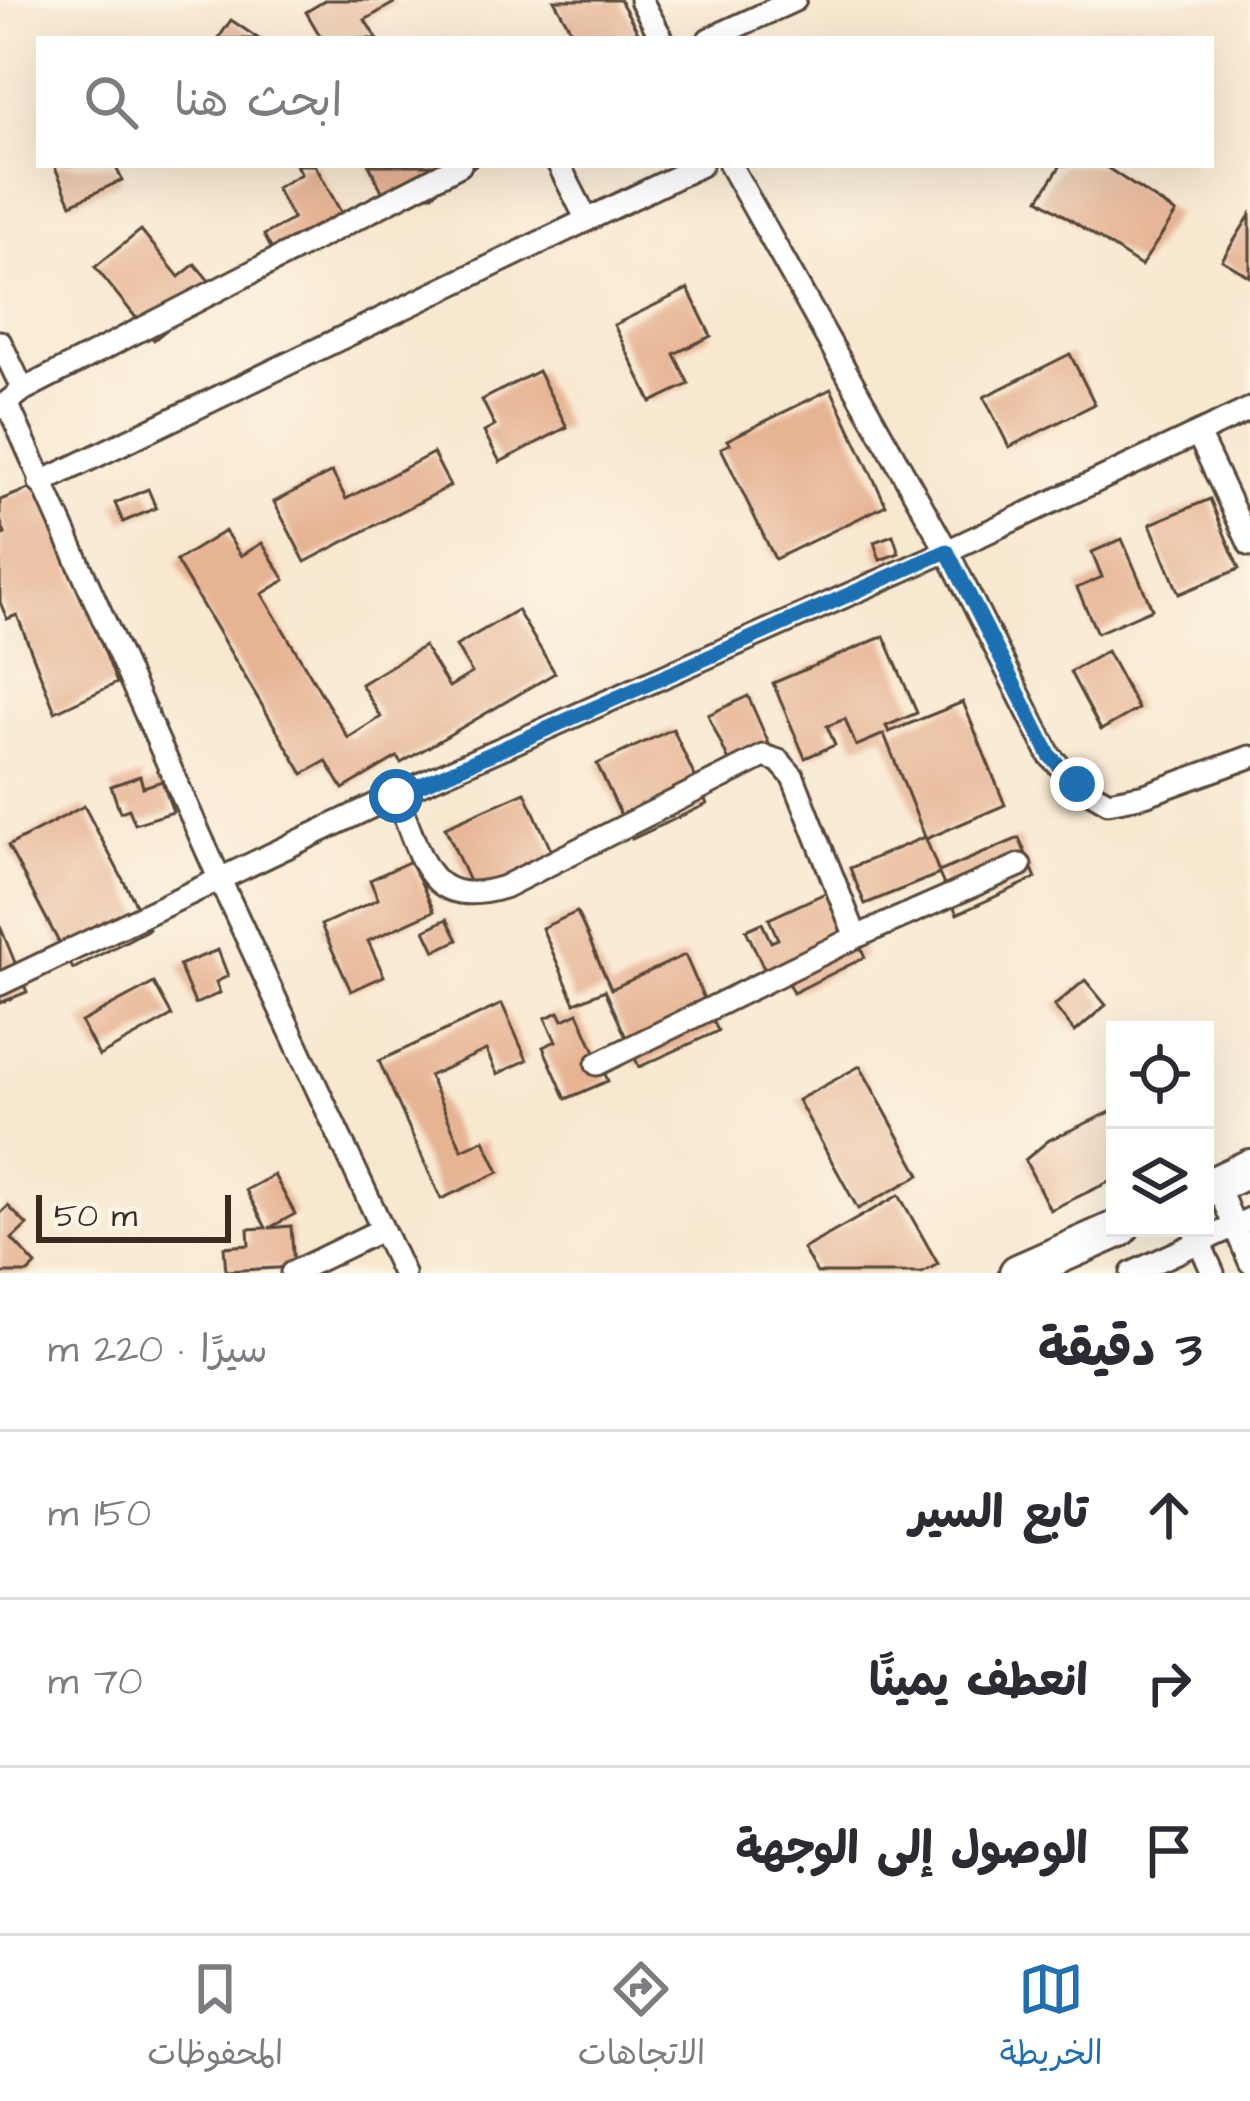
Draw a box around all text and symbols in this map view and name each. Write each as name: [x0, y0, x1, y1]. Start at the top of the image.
search box: [36, 36, 1214, 168]
icon: search: [78, 69, 144, 135]
text: ابحث هنا: [174, 71, 342, 133]
route end: [1050, 757, 1104, 811]
route start: [369, 769, 423, 823]
map controls: [1106, 1021, 1214, 1237]
button: locate: [1106, 1021, 1214, 1129]
button: layers: [1106, 1129, 1214, 1237]
scale bar: [36, 1189, 231, 1242]
text: 50 m: [54, 1193, 137, 1239]
text: 3 دقيقة: [1038, 1315, 1202, 1386]
text: سيرًا · 220 m: [48, 1324, 268, 1378]
icon: ahead: [1136, 1482, 1202, 1548]
text: تابع السير: [910, 1483, 1088, 1545]
text: 150 m: [48, 1488, 151, 1542]
icon: right: [1136, 1650, 1202, 1716]
text: انعطف يمينًا: [869, 1651, 1088, 1713]
text: 70 m: [48, 1656, 143, 1710]
icon: arrive: [1136, 1818, 1202, 1884]
text: الوصول إلى الوجهة: [736, 1819, 1088, 1881]
tab: المحفوظات: [147, 1956, 283, 2082]
tab: الاتجاهات: [578, 1956, 705, 2082]
tab: الخريطة: [1000, 1956, 1103, 2082]

